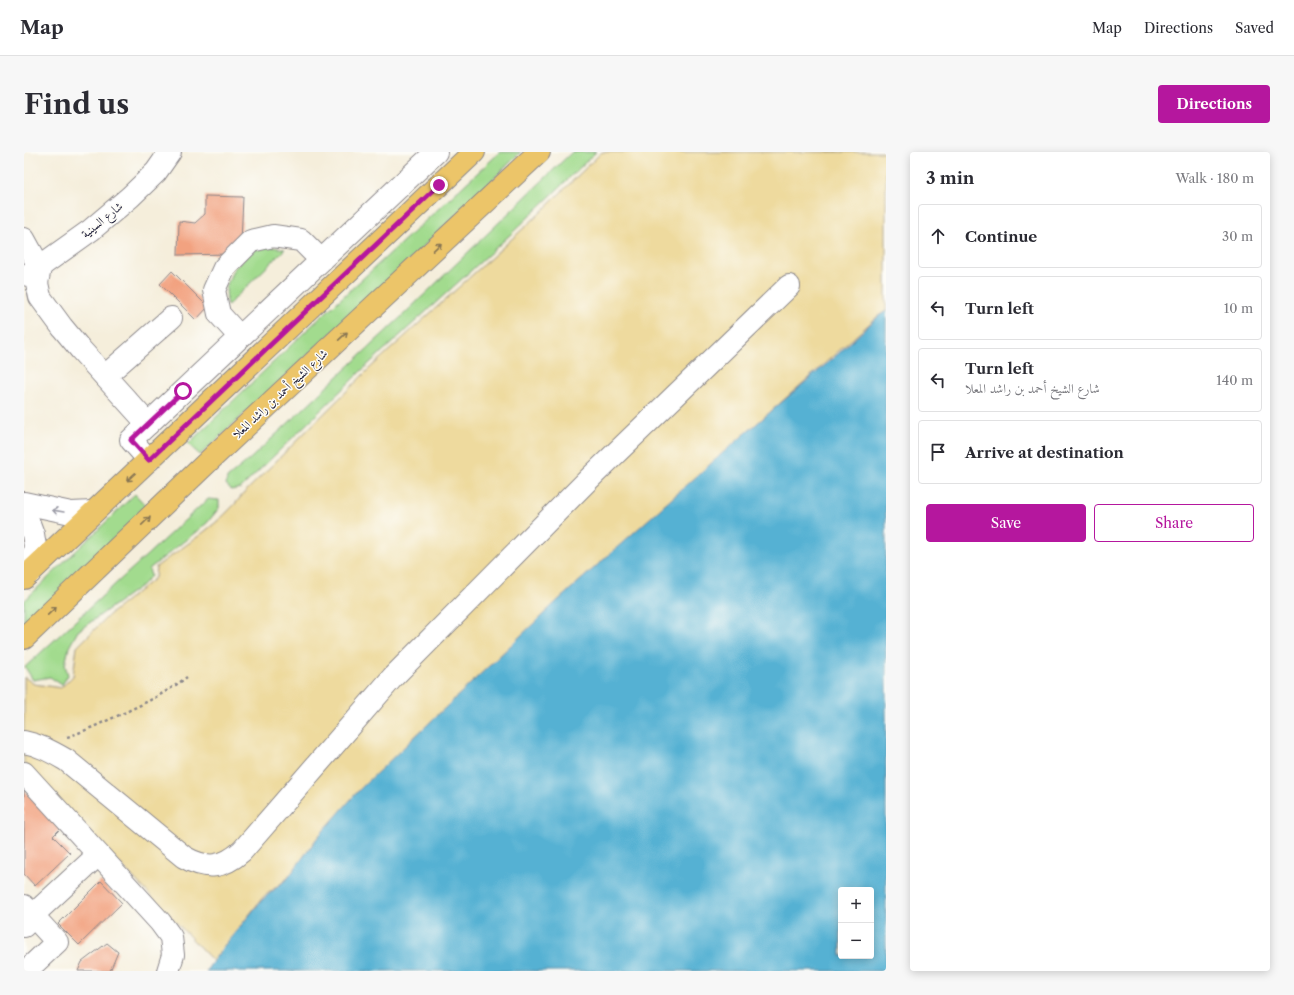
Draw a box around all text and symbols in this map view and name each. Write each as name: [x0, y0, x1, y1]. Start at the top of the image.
text: Map: [20, 16, 64, 39]
text: Map: [1092, 19, 1122, 37]
text: Directions: [1144, 19, 1213, 37]
text: Saved: [1235, 19, 1274, 37]
button: Directions: [1158, 85, 1270, 123]
text: Find us: [24, 87, 129, 121]
text: 3 min: [926, 168, 975, 188]
text: Walk · 180 m: [1175, 170, 1254, 186]
route end: [430, 176, 448, 194]
street label: شارع السينية: [78, 198, 128, 244]
icon: ahead: [927, 225, 949, 247]
text: Continue: [965, 227, 1037, 246]
text: 30 m: [1222, 228, 1253, 244]
one-way arrow: [432, 242, 442, 252]
icon: left: [927, 297, 949, 319]
text: Turn left: [965, 299, 1034, 318]
text: 10 m: [1224, 300, 1253, 316]
one-way arrow: [337, 332, 347, 341]
street label: شارع الشيخ أحمد بن راشد المعلا: [229, 346, 333, 445]
text: Turn left: [965, 359, 1034, 378]
icon: left: [927, 369, 949, 391]
text: 140 m: [1216, 372, 1253, 388]
text: شارع الشيخ أحمد بن راشد المعلا: [965, 380, 1100, 396]
route start: [174, 382, 192, 400]
icon: arrive: [927, 441, 949, 463]
text: Arrive at destination: [965, 443, 1124, 462]
one-way arrow: [125, 473, 136, 482]
button: Save: [926, 504, 1086, 542]
button: Share: [1094, 504, 1254, 542]
one-way arrow: [52, 507, 65, 515]
one-way arrow: [141, 516, 151, 526]
one-way arrow: [47, 606, 57, 616]
map controls: [838, 887, 874, 959]
button: +: [838, 887, 874, 923]
button: −: [838, 923, 874, 959]

